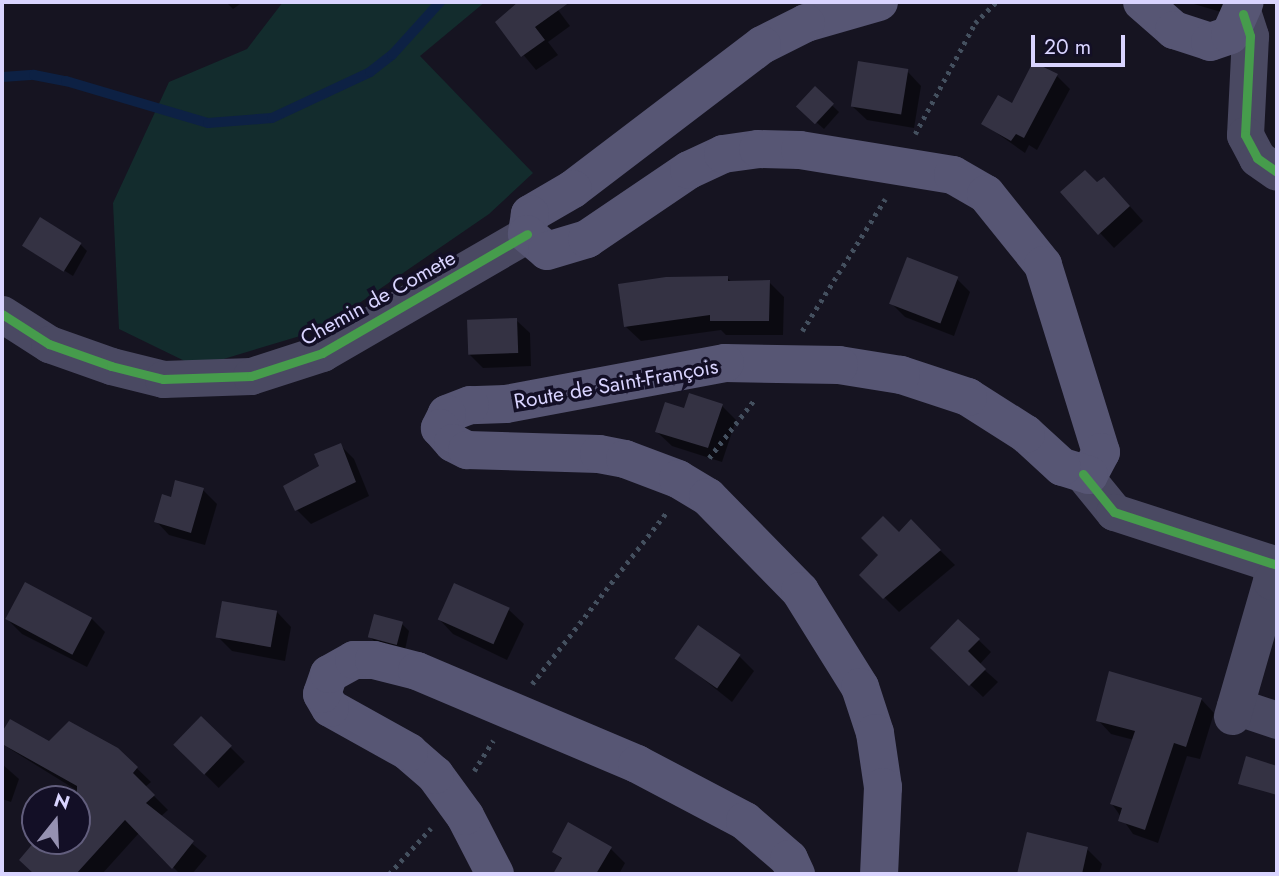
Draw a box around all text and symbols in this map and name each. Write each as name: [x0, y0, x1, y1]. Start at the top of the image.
scale bar: [1034, 21, 1128, 65]
text: 20 m: [1044, 32, 1091, 62]
street label: Chemin de Comete: [296, 245, 460, 351]
street label: Route de Saint-François: [512, 354, 720, 414]
north arrow: [21, 785, 91, 855]
text: N: [51, 786, 73, 817]

